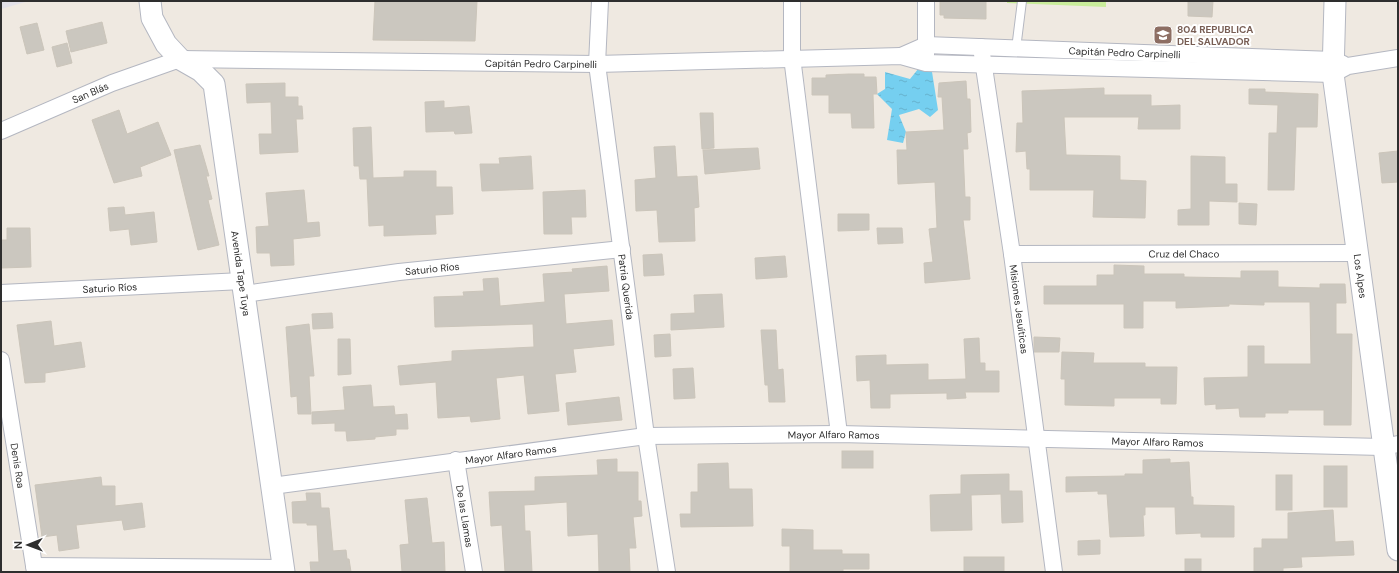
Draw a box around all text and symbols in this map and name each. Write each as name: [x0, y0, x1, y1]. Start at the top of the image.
place label: 804 REPUBLICA DEL SALVADOR: [1177, 23, 1253, 48]
school or university icon: 804 REPUBLICA DEL SALVADOR: [1152, 24, 1174, 46]
street label: Capitán Pedro Carpinelli: [1068, 44, 1181, 61]
street label: Capitán Pedro Carpinelli: [485, 56, 597, 70]
street label: San Blás: [70, 79, 110, 106]
street label: Avenida Tape Tuya: [229, 230, 254, 317]
street label: Cruz del Chaco: [1149, 247, 1219, 260]
street label: Patria Querida: [616, 253, 637, 321]
street label: Los Alpes: [1351, 253, 1370, 299]
street label: Saturio Ríos: [404, 259, 460, 278]
street label: Misiones Jesuíticas: [1007, 264, 1032, 354]
street label: Saturio Ríos: [82, 280, 137, 295]
street label: Mayor Alfaro Ramos: [788, 427, 880, 441]
street label: Mayor Alfaro Ramos: [1111, 434, 1204, 449]
street label: Denis Roa: [8, 442, 28, 489]
street label: Mayor Alfaro Ramos: [464, 442, 557, 467]
street label: De las Llamas: [454, 484, 476, 548]
north arrow: [8, 525, 48, 565]
text: N: [11, 541, 25, 549]

